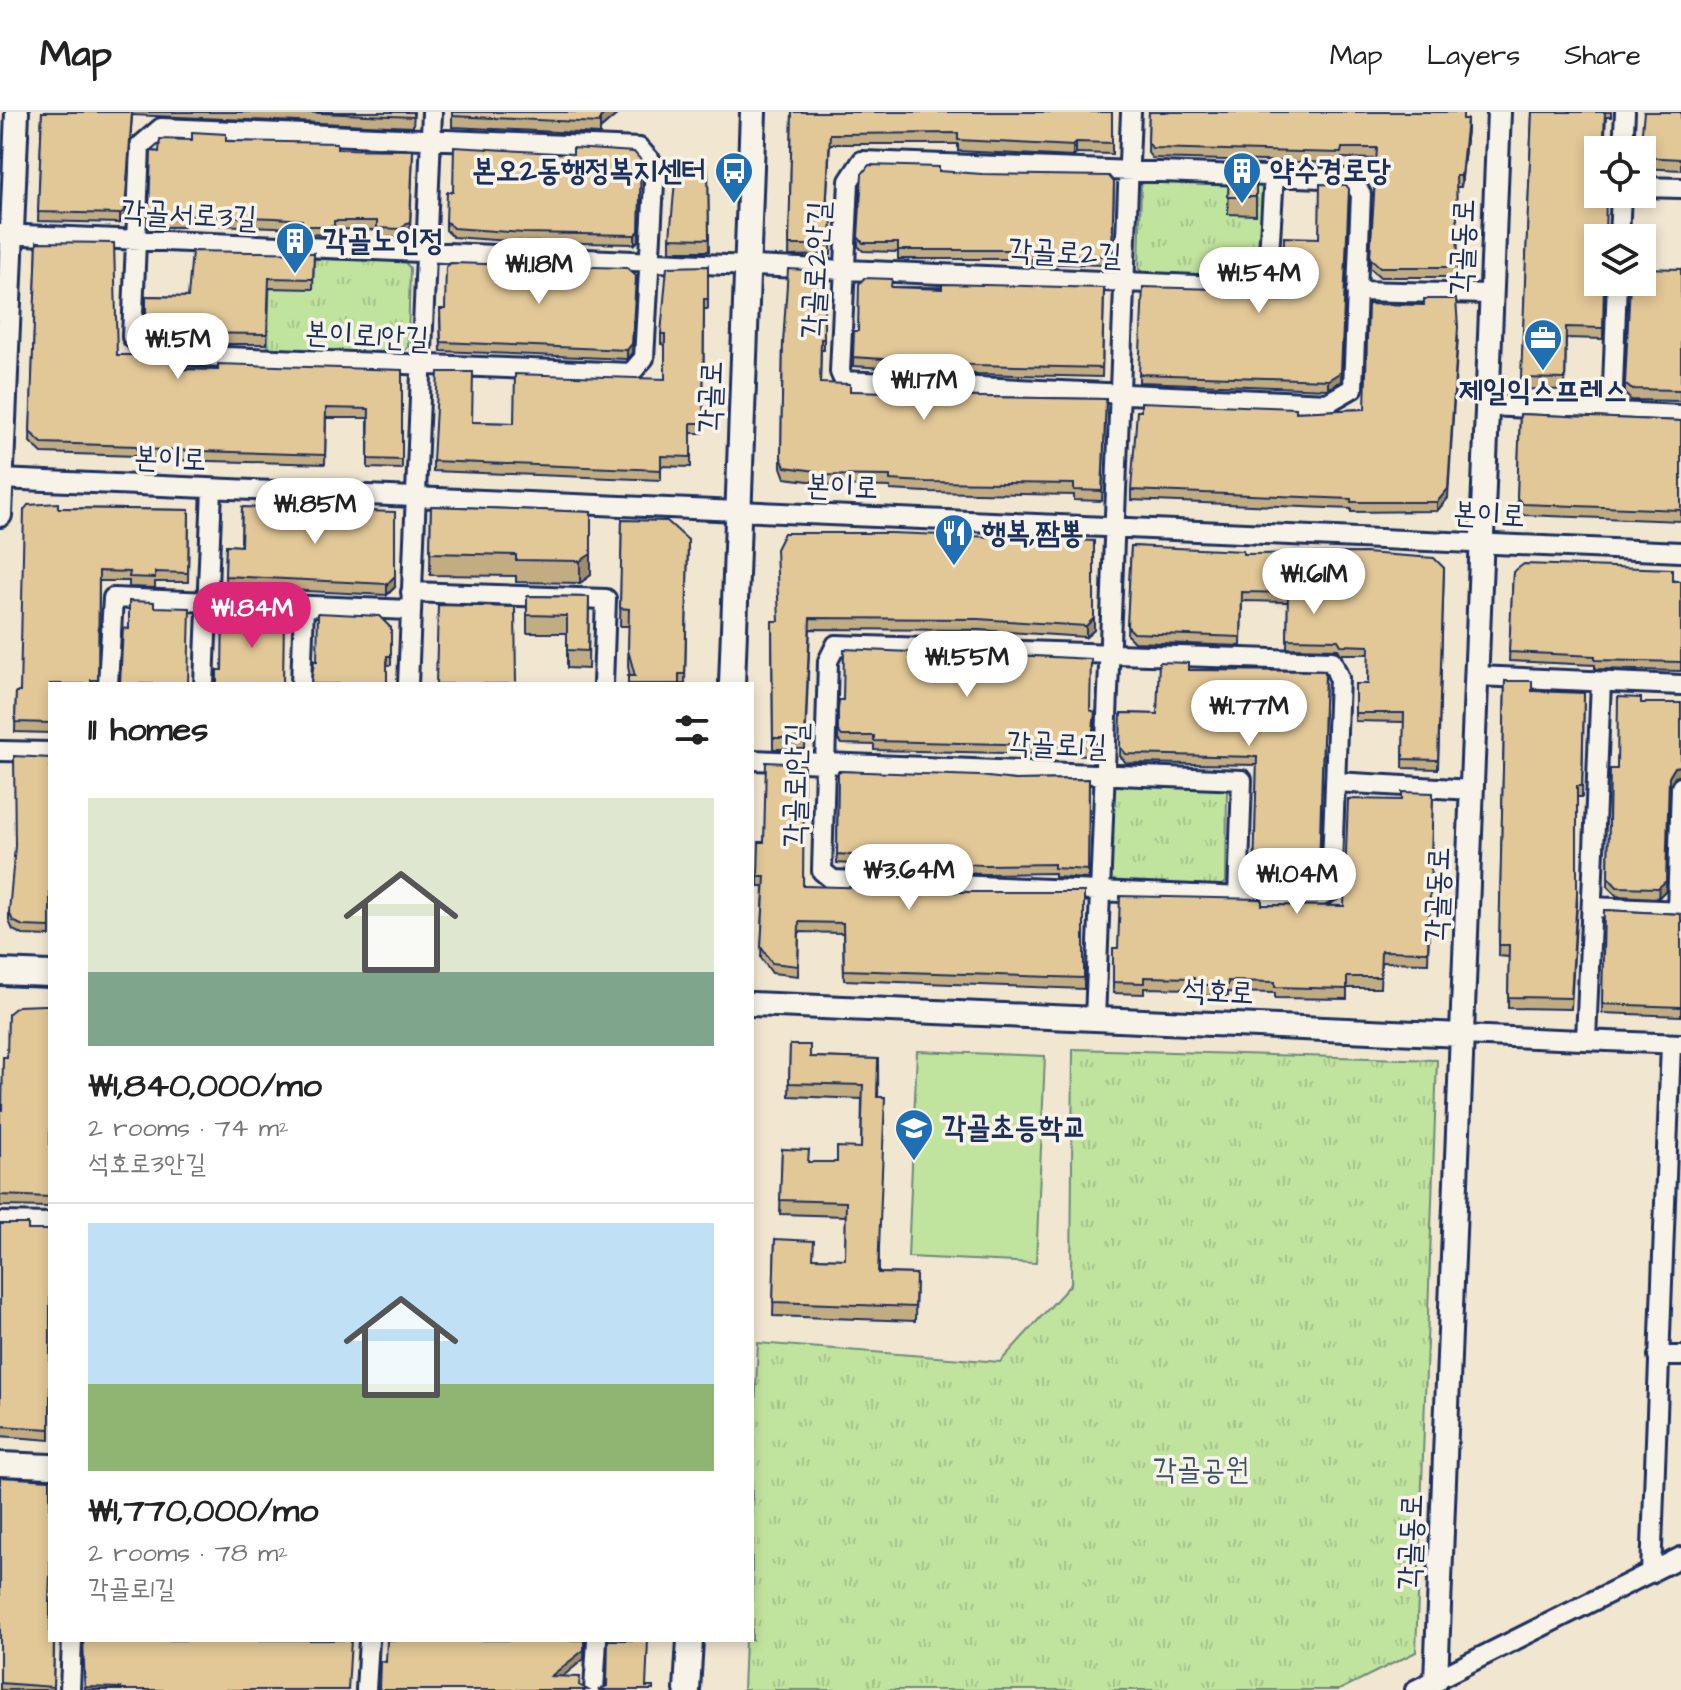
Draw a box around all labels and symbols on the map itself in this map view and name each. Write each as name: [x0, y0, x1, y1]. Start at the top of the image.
place label: 본오2동행정복지센터: [472, 150, 706, 192]
bus stop icon: 본오2동행정복지센터: [713, 150, 755, 205]
building icon: 약수경로당: [1221, 150, 1263, 205]
place label: 약수경로당: [1270, 150, 1392, 192]
street label: 각골서로3길: [120, 190, 258, 240]
street label: 각골동로: [1440, 198, 1486, 296]
street label: 각골로2안길: [791, 200, 841, 340]
building icon: 각골노인정: [274, 220, 316, 275]
place label: 각골노인정: [323, 220, 444, 262]
street label: 각골로2길: [1007, 229, 1123, 277]
pin: ₩1.18M: [474, 238, 604, 306]
pin: ₩1.54M: [1194, 247, 1324, 315]
street label: 본이로1안길: [304, 312, 430, 360]
pin: ₩1.5M: [122, 313, 234, 381]
office icon: 제일익스프레스: [1522, 317, 1564, 372]
pin: ₩1.17M: [859, 354, 989, 422]
street label: 각골로: [689, 360, 733, 434]
place label: 제일익스프레스: [1459, 370, 1627, 412]
street label: 본이로: [133, 437, 207, 481]
street label: 본이로: [805, 465, 879, 509]
pin: ₩1.85M: [250, 478, 380, 546]
street label: 본이로: [1452, 492, 1526, 538]
restaurant icon: 행복,짬뽕: [933, 512, 975, 567]
place label: 행복,짬뽕: [981, 512, 1084, 554]
pin: ₩1.61M: [1249, 548, 1379, 616]
pin: ₩1.84M: [187, 582, 317, 650]
pin: ₩1.55M: [902, 631, 1032, 699]
pin: ₩1.77M: [1184, 680, 1314, 748]
street label: 각골로1안길: [774, 722, 818, 848]
street label: 각골로1길: [1006, 722, 1108, 768]
pin: ₩3.64M: [844, 844, 974, 912]
street label: 각골동로: [1415, 846, 1461, 944]
pin: ₩1.04M: [1232, 848, 1362, 916]
street label: 석호로: [1181, 969, 1255, 1015]
school or university icon: 각골초등학교: [893, 1107, 935, 1162]
place label: 각골초등학교: [942, 1107, 1087, 1149]
park label: 각골공원: [1153, 1449, 1249, 1491]
street label: 각골동로: [1388, 1493, 1434, 1591]

